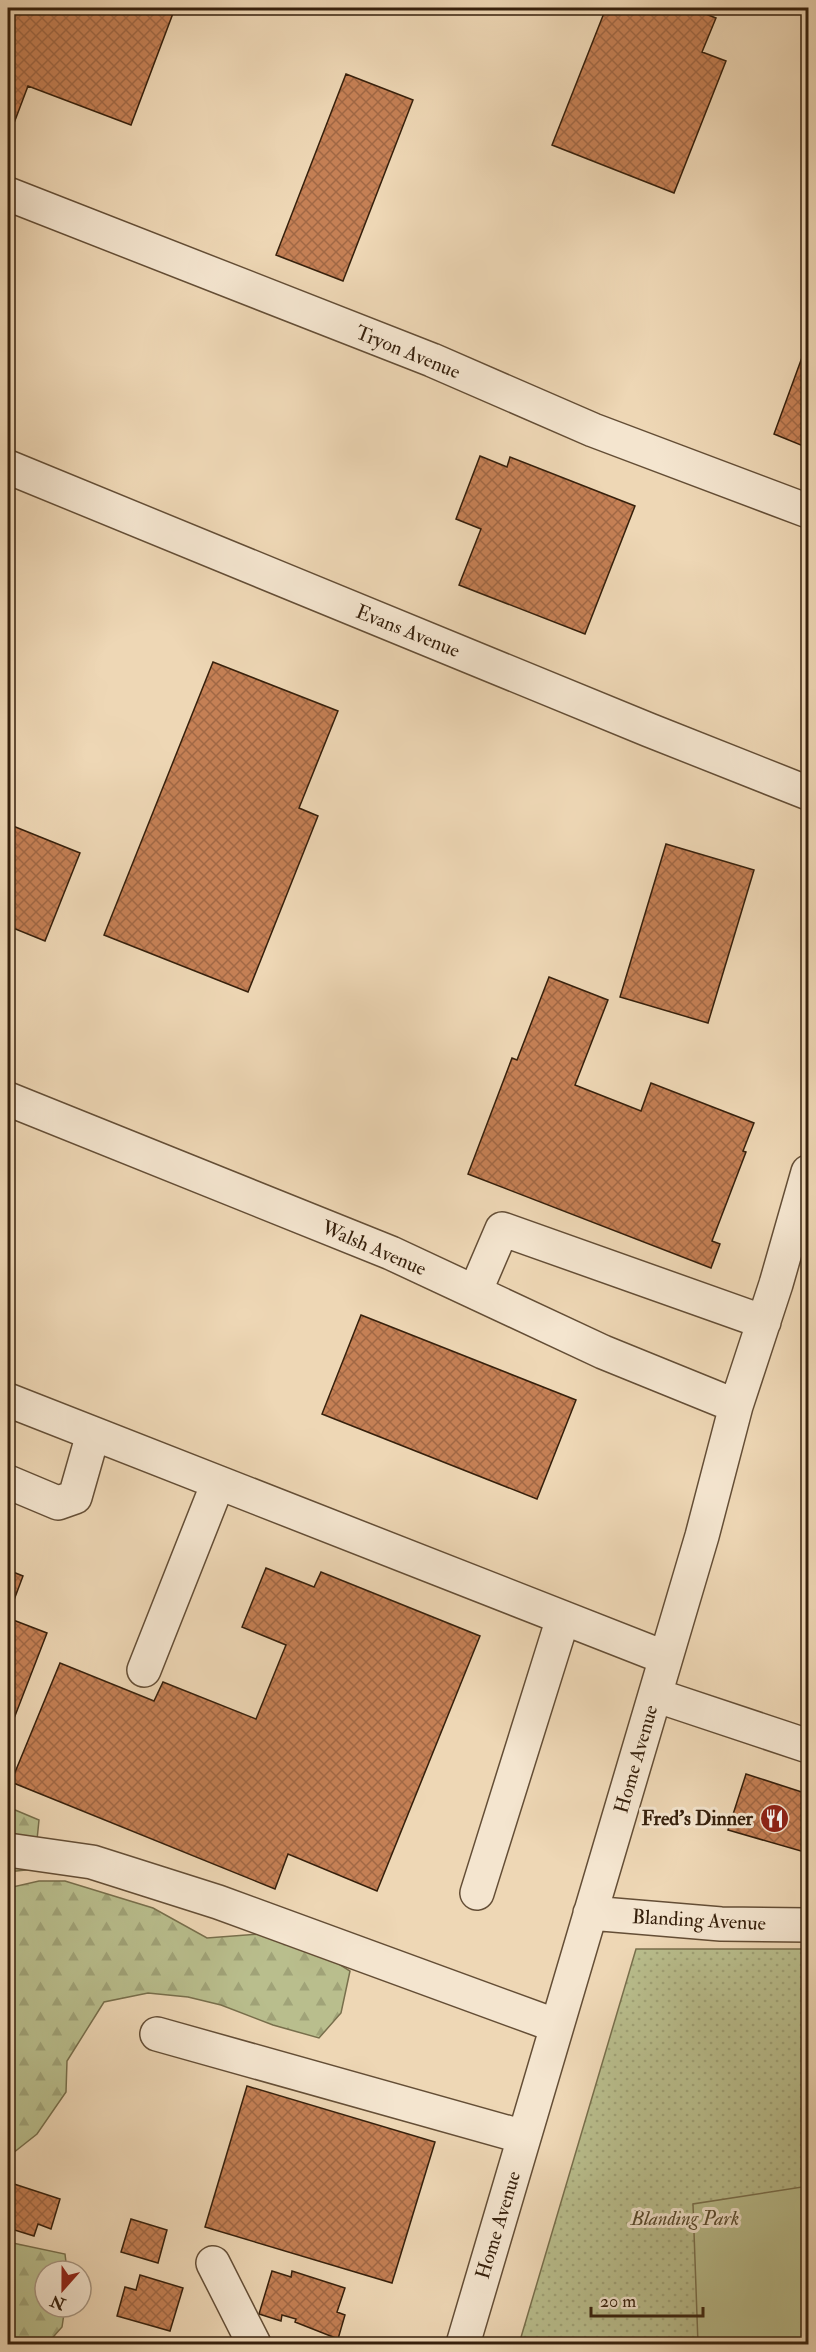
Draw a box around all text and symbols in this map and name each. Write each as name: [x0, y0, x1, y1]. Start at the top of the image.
street label: Tryon Avenue: [352, 320, 464, 384]
street label: Evans Avenue: [352, 599, 464, 663]
street label: Walsh Avenue: [317, 1214, 430, 1281]
street label: Home Avenue: [609, 1702, 663, 1816]
restaurant icon: Fred's Dinner: [758, 1802, 790, 1834]
place label: Fred's Dinner: [641, 1806, 754, 1831]
street label: Blanding Avenue: [631, 1904, 767, 1936]
street label: Home Avenue: [470, 2168, 526, 2282]
park label: Blanding Park: [630, 2206, 739, 2231]
north arrow: [33, 2259, 93, 2319]
scale bar: [591, 2280, 704, 2318]
text: N: [47, 2290, 69, 2314]
text: 20 m: [600, 2290, 636, 2313]

